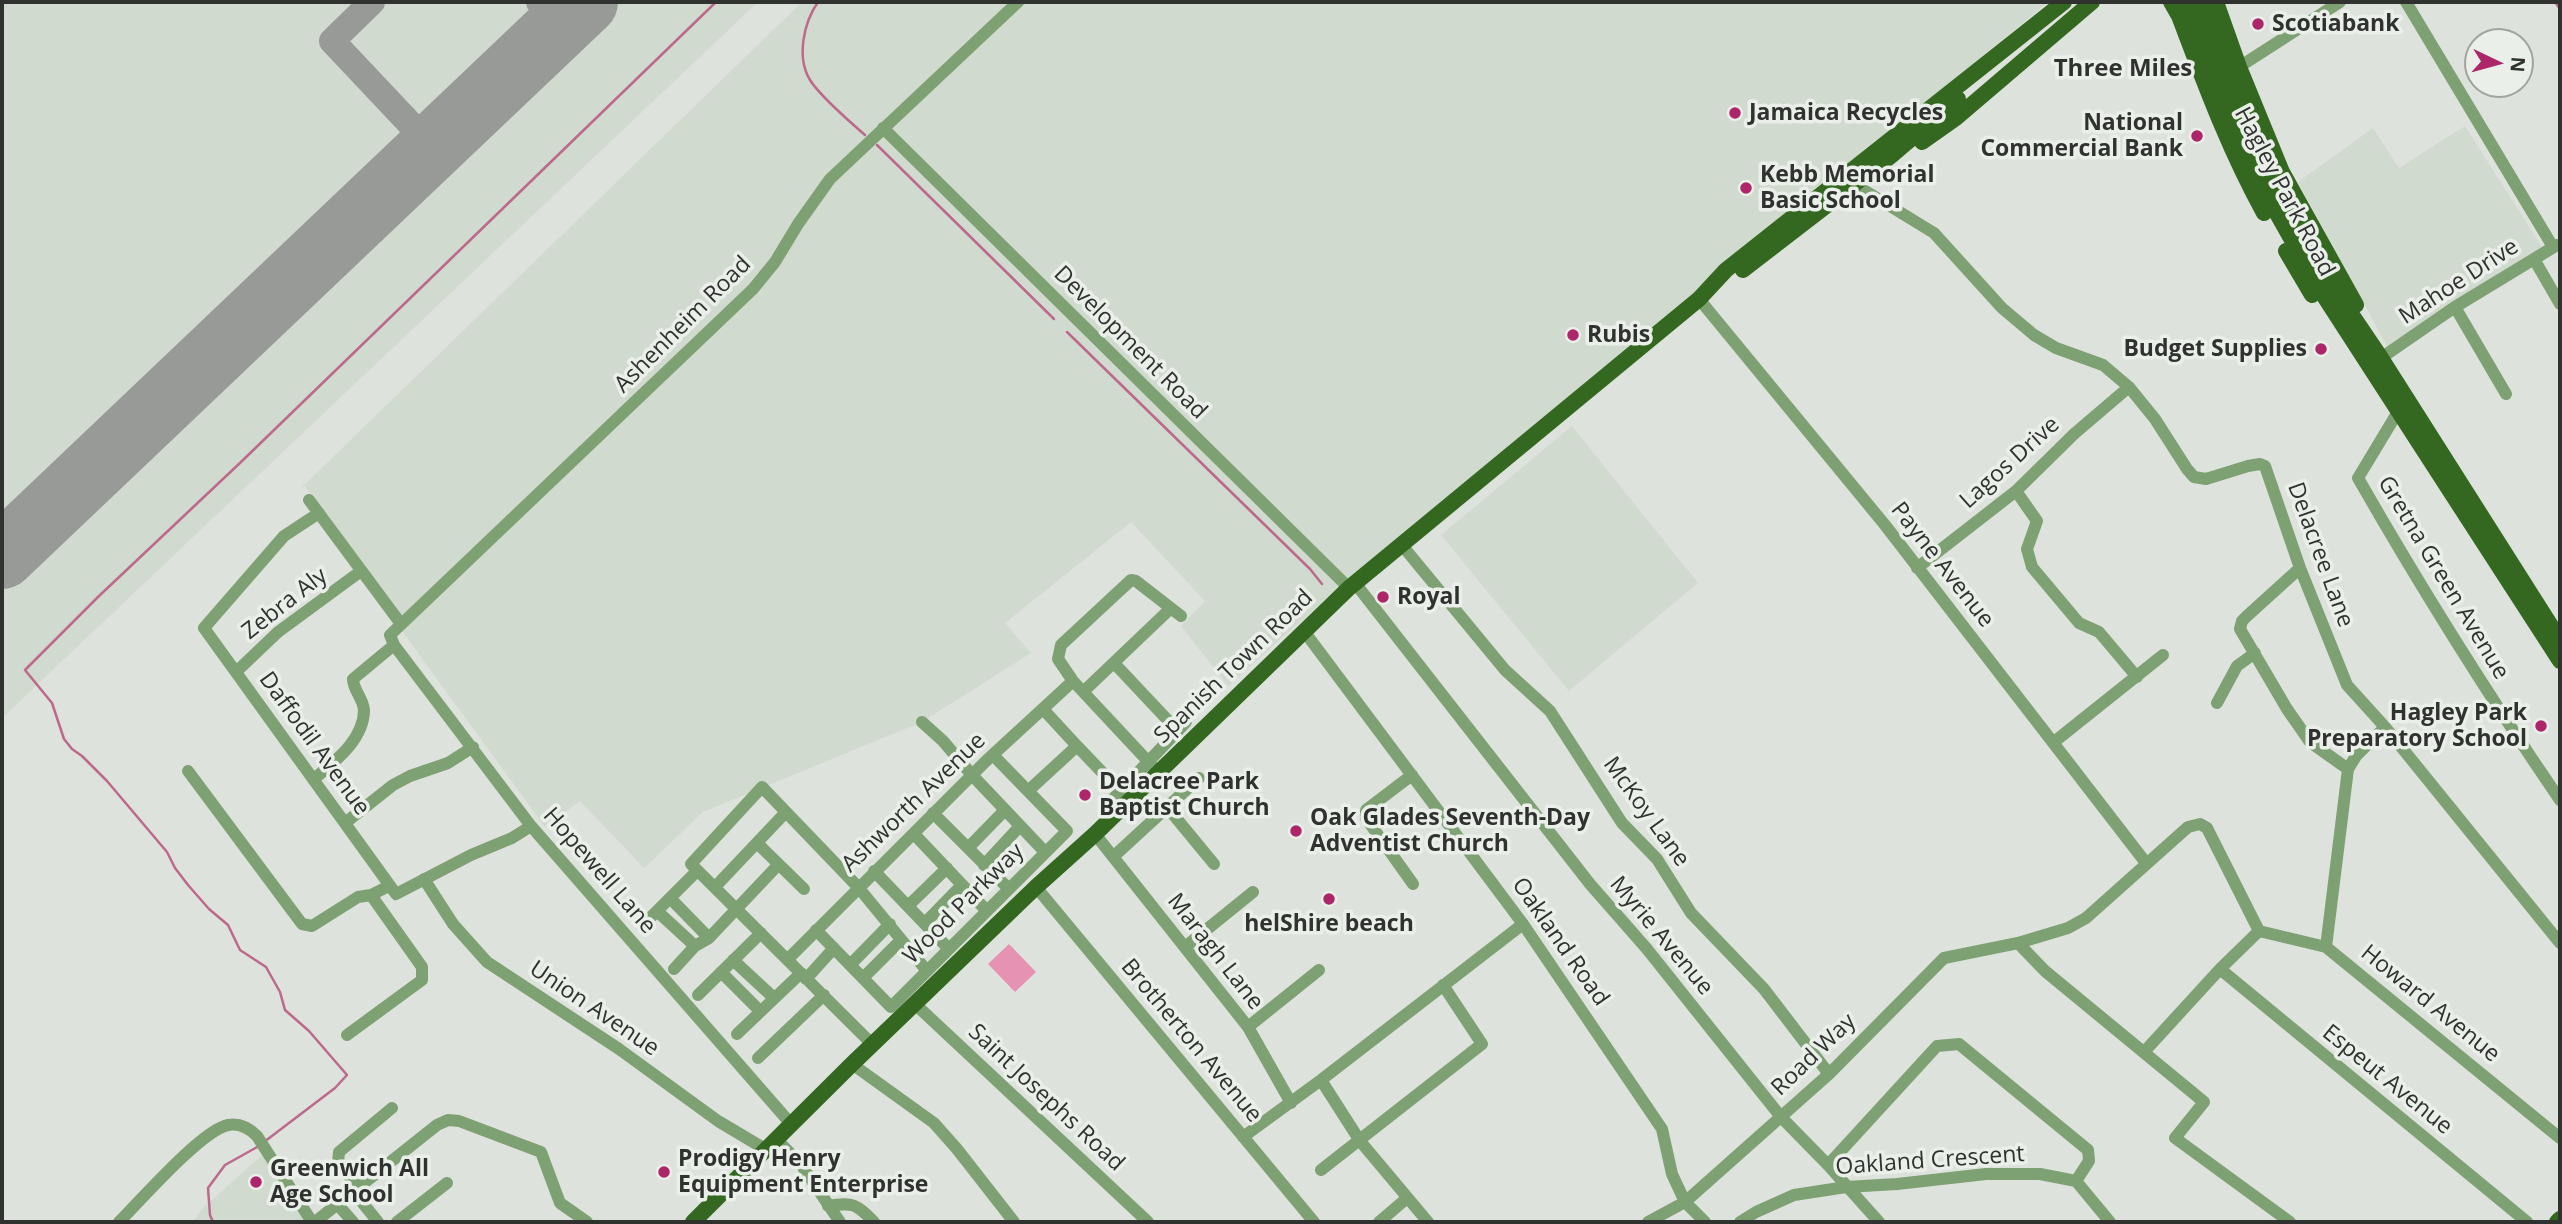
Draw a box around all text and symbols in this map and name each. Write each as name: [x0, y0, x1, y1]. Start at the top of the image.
place label: Scotiabank: [2272, 10, 2399, 38]
marker: Scotiabank: [2250, 16, 2266, 32]
north arrow: [2464, 28, 2534, 98]
district label: Three Miles: [2054, 55, 2192, 83]
text: N: [2504, 56, 2532, 73]
place label: Jamaica Recycles: [1749, 99, 1943, 127]
street label: Hagley Park Road: [2228, 103, 2340, 281]
marker: Jamaica Recycles: [1727, 105, 1743, 121]
place label: National Commercial Bank: [1980, 109, 2183, 163]
marker: National Commercial Bank: [2189, 128, 2205, 144]
place label: Kebb Memorial Basic School: [1760, 161, 1934, 215]
marker: Kebb Memorial Basic School: [1738, 180, 1754, 196]
street label: Mahoe Drive: [2394, 233, 2524, 331]
street label: Ashenheim Road: [609, 251, 757, 399]
street label: Development Road: [1048, 261, 1212, 425]
place label: Rubis: [1587, 321, 1650, 349]
marker: Rubis: [1565, 327, 1581, 343]
place label: Budget Supplies: [2123, 335, 2307, 363]
marker: Budget Supplies: [2313, 341, 2329, 357]
street label: Lagos Drive: [1955, 411, 2065, 515]
street label: Gretna Green Avenue: [2371, 471, 2515, 685]
street label: Delacree Lane: [2281, 479, 2359, 631]
street label: Payne Avenue: [1885, 497, 1999, 633]
street label: Zebra Aly: [237, 562, 333, 646]
place label: Royal: [1397, 583, 1460, 611]
street label: Spanish Town Road: [1149, 584, 1319, 750]
marker: Royal: [1375, 589, 1391, 605]
street label: Daffodil Avenue: [253, 667, 375, 821]
place label: Hagley Park Preparatory School: [2307, 699, 2527, 753]
marker: Hagley Park Preparatory School: [2533, 718, 2549, 734]
street label: Ashworth Avenue: [836, 727, 992, 879]
street label: McKoy Lane: [1597, 752, 1695, 872]
place label: Delacree Park Baptist Church: [1099, 768, 1270, 822]
marker: Delacree Park Baptist Church: [1077, 787, 1093, 803]
street label: Hopewell Lane: [537, 802, 661, 940]
place label: Oak Glades Seventh-Day Adventist Church: [1310, 804, 1590, 858]
marker: Oak Glades Seventh-Day Adventist Church: [1288, 823, 1304, 839]
street label: Wood Parkway: [898, 838, 1030, 970]
street label: Myrie Avenue: [1603, 871, 1719, 1001]
street label: Oakland Road: [1506, 872, 1614, 1012]
street label: Maragh Lane: [1161, 888, 1269, 1016]
marker: helShire beach: [1321, 891, 1337, 907]
place label: helShire beach: [1244, 910, 1414, 938]
street label: Howard Avenue: [2355, 939, 2505, 1069]
street label: Brotherton Avenue: [1115, 954, 1267, 1128]
street label: Union Avenue: [524, 955, 664, 1063]
street label: Road Way: [1766, 1008, 1862, 1102]
street label: Saint Josephs Road: [962, 1019, 1130, 1177]
street label: Espeut Avenue: [2317, 1019, 2457, 1141]
street label: Oakland Crescent: [1835, 1141, 2025, 1181]
place label: Prodigy Henry Equipment Enterprise: [678, 1145, 928, 1199]
place label: Greenwich All Age School: [270, 1155, 429, 1209]
marker: Prodigy Henry Equipment Enterprise: [656, 1164, 672, 1180]
marker: Greenwich All Age School: [248, 1174, 264, 1190]

